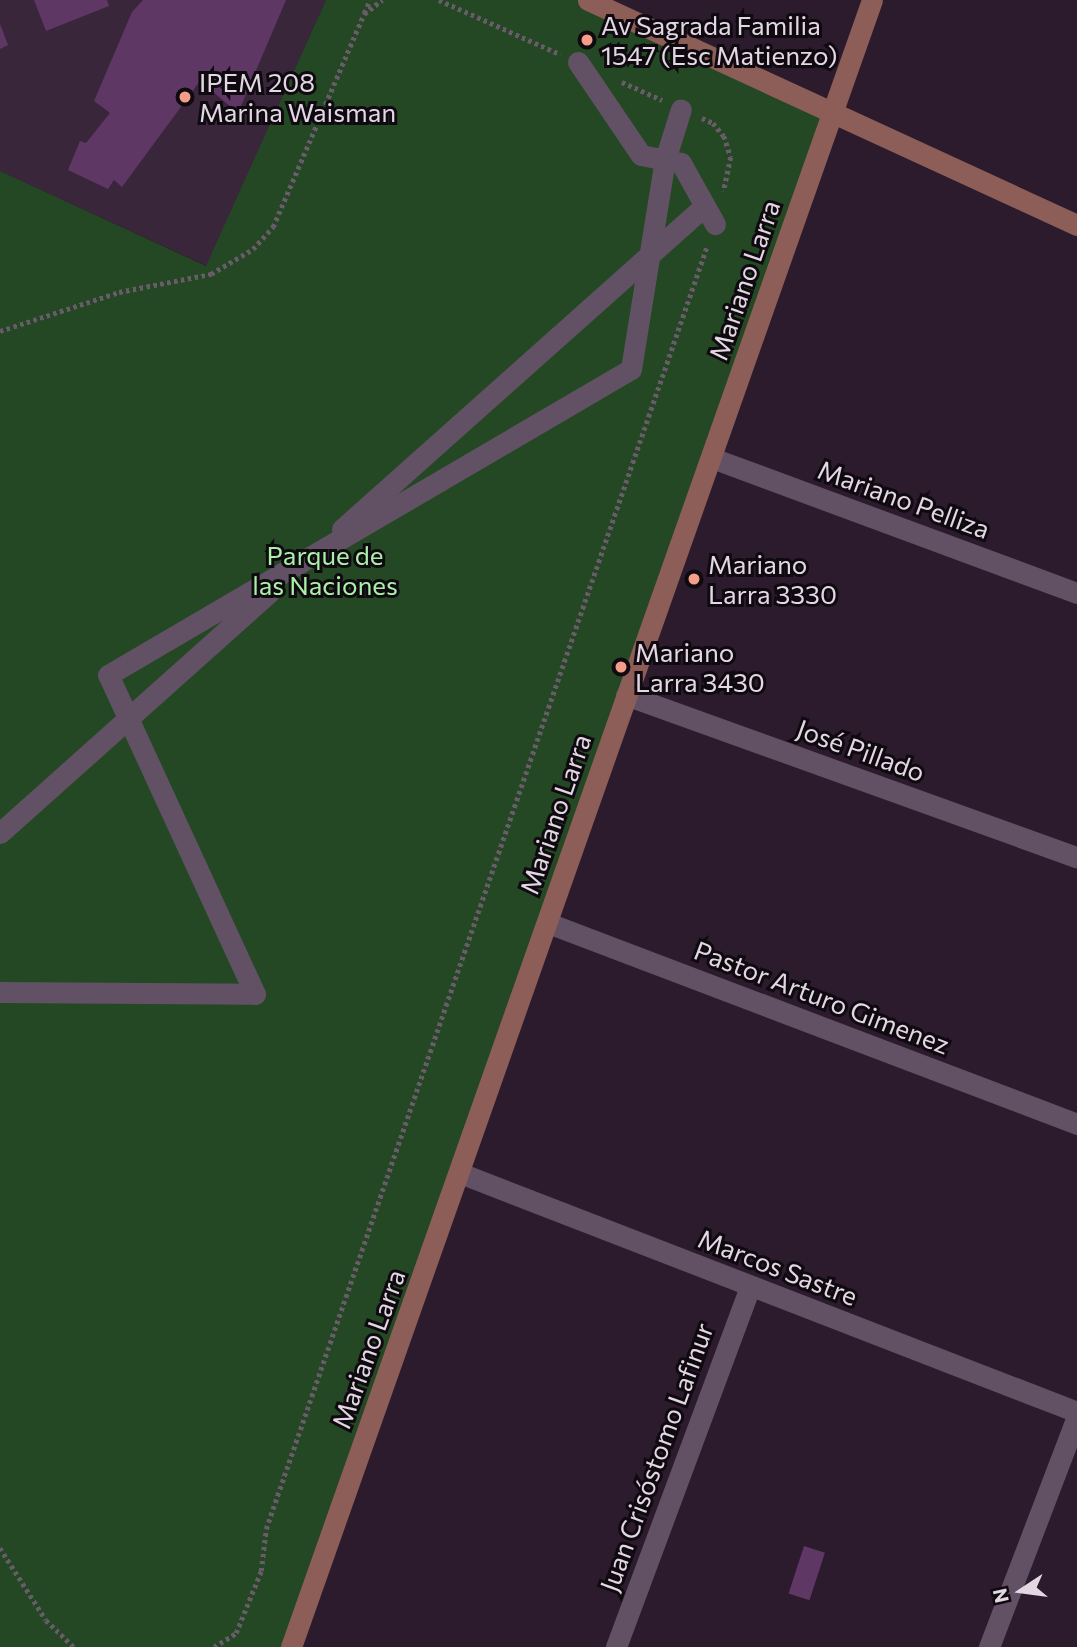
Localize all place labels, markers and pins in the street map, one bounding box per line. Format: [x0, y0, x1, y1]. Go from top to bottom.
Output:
place label: Av Sagrada Familia 1547 (Esc Matienzo) [601, 9, 838, 70]
marker: Av Sagrada Familia 1547 (Esc Matienzo) [579, 32, 595, 48]
place label: IPEM 208 Marina Waisman [199, 66, 396, 128]
marker: IPEM 208 Marina Waisman [177, 89, 193, 105]
place label: Mariano Larra 3330 [708, 548, 837, 610]
marker: Mariano Larra 3330 [686, 571, 702, 587]
place label: Mariano Larra 3430 [635, 636, 765, 698]
marker: Mariano Larra 3430 [613, 659, 629, 675]

